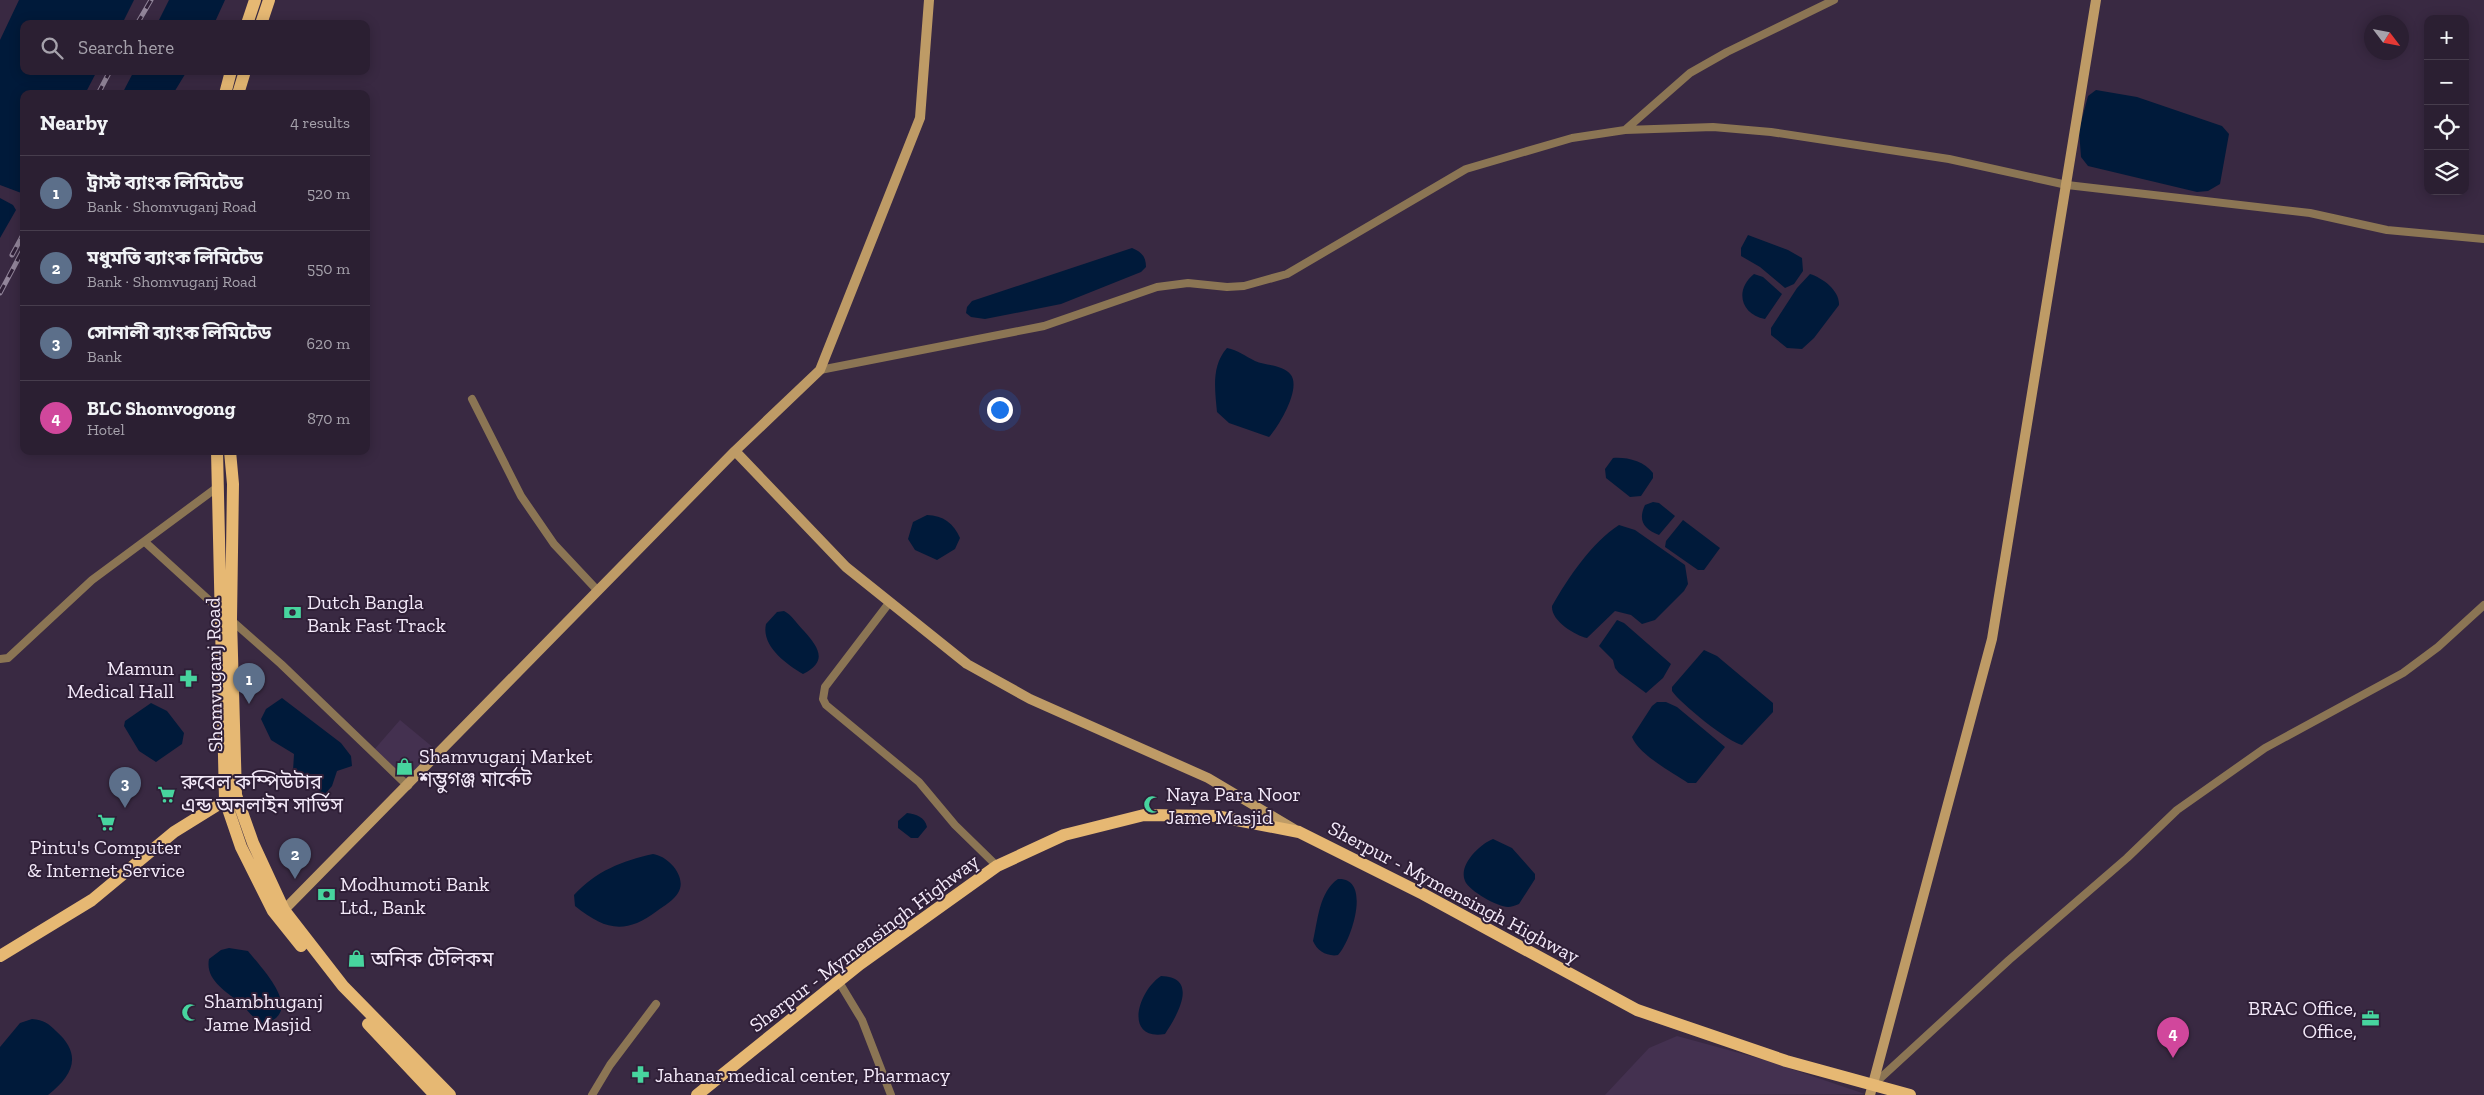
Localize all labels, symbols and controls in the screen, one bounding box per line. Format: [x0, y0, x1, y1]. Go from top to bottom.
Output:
north arrow [2364, 15, 2409, 60]
map controls [2424, 15, 2469, 195]
button: + [2424, 15, 2469, 60]
search box [20, 20, 370, 75]
icon: search [38, 34, 66, 62]
text: Search here [78, 36, 174, 59]
button: − [2424, 60, 2469, 105]
button: locate [2424, 105, 2469, 150]
text: Nearby [40, 110, 108, 135]
text: 4 results [290, 113, 350, 132]
button: layers [2424, 150, 2469, 195]
text: ট্রাস্ট ব্যাংক লিমিটেড [87, 171, 243, 194]
text: 1 [53, 184, 59, 203]
text: 520 m [307, 184, 350, 203]
text: Bank · Shomvuganj Road [87, 197, 257, 216]
text: মধুমতি ব্যাংক লিমিটেড [87, 246, 263, 269]
text: 2 [52, 259, 60, 278]
text: 550 m [307, 259, 350, 278]
text: Bank · Shomvuganj Road [87, 272, 257, 291]
text: সোনালী ব্যাংক লিমিটেড [87, 321, 271, 344]
text: 3 [52, 334, 60, 353]
text: 620 m [307, 334, 350, 353]
text: Bank [87, 347, 122, 366]
text: BLC Shomvogong [87, 397, 235, 420]
your location [987, 397, 1013, 423]
text: 4 [51, 409, 61, 428]
text: 870 m [307, 409, 350, 428]
text: Hotel [87, 420, 125, 439]
place label: Dutch Bangla Bank Fast Track [307, 590, 446, 637]
street label: Shomvuganj Road [201, 597, 227, 753]
bank icon: Dutch Bangla Bank Fast Track [283, 603, 303, 623]
place label: Mamun Medical Hall [67, 656, 175, 703]
pin: 1 [233, 663, 265, 704]
pharmacy icon: Mamun Medical Hall [178, 669, 198, 689]
place label: Shamvuganj Market শম্ভুগঞ্জ মার্কেট [418, 744, 593, 794]
shop icon: Shamvuganj Market শম্ভুগঞ্জ মার্কেট [395, 757, 415, 777]
pin: 3 [109, 767, 141, 808]
place label: রুবেল কম্পিউটার এন্ড অনলাইন সার্ভিস [180, 770, 343, 817]
place label: Naya Para Noor Jame Masjid [1166, 782, 1301, 829]
supermarket icon: রুবেল কম্পিউটার এন্ড অনলাইন সার্ভিস [157, 784, 177, 804]
mosque icon: Naya Para Noor Jame Masjid [1142, 795, 1162, 815]
supermarket icon: Pintu's Computer & Internet Service [96, 813, 116, 833]
street label: Sherpur - Mymensingh Highway [1324, 815, 1584, 969]
place label: Pintu's Computer & Internet Service [27, 835, 185, 882]
pin: 2 [279, 838, 311, 879]
street label: Sherpur - Mymensingh Highway [745, 848, 984, 1037]
place label: Modhumoti Bank Ltd., Bank [340, 872, 490, 919]
bank icon: Modhumoti Bank Ltd., Bank [316, 885, 336, 905]
place label: অনিক টেলিকম [370, 947, 494, 971]
shop icon: অনিক টেলিকম [347, 949, 367, 969]
place label: Shambhuganj Jame Masjid [204, 989, 323, 1036]
place label: BRAC Office, Office, [2248, 996, 2357, 1043]
mosque icon: Shambhuganj Jame Masjid [180, 1003, 200, 1023]
office icon: BRAC Office, Office, [2361, 1009, 2381, 1029]
pin: 4 [2157, 1017, 2189, 1058]
place label: Jahanar medical center, Pharmacy [655, 1063, 951, 1087]
pharmacy icon: Jahanar medical center, Pharmacy [631, 1065, 651, 1085]

